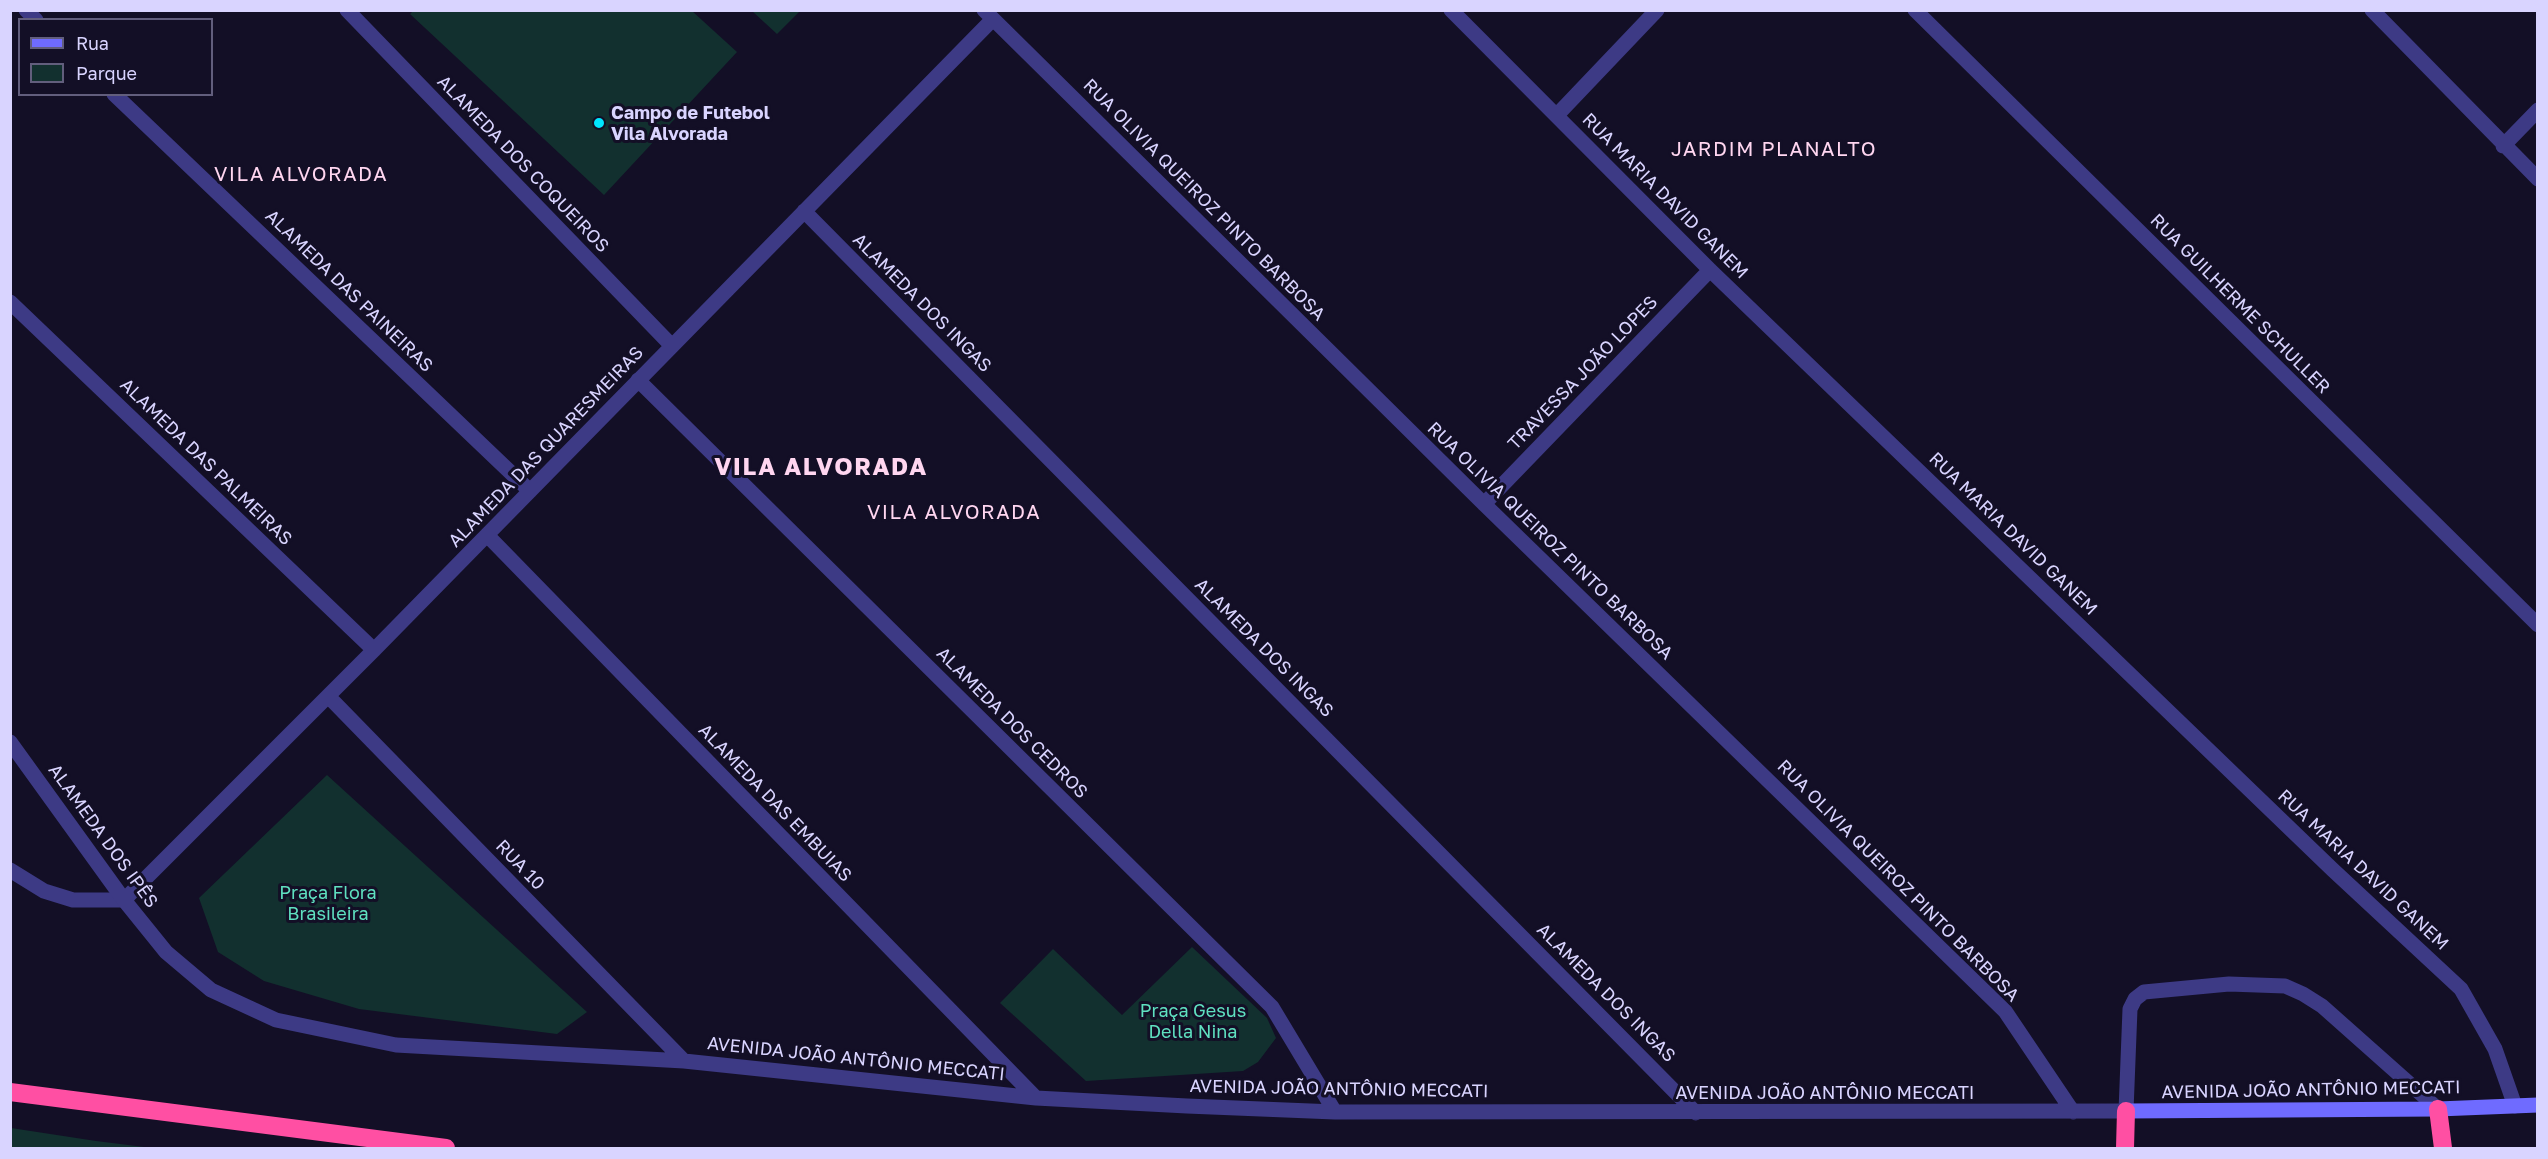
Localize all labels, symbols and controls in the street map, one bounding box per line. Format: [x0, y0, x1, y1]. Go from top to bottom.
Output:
legend [18, 18, 213, 96]
text: Rua [76, 32, 109, 54]
text: Parque [76, 62, 137, 84]
street label: ALAMEDA DOS COQUEIROS [433, 71, 613, 257]
street label: RUA OLIVIA QUEIROZ PINTO BARBOSA [1079, 75, 1329, 325]
place label: Campo de Futebol Vila Alvorada [611, 102, 770, 144]
street label: RUA MARIA DAVID GANEM [1578, 109, 1752, 283]
marker: Campo de Futebol Vila Alvorada [592, 116, 606, 130]
district label: JARDIM PLANALTO [1671, 138, 1877, 162]
district label: VILA ALVORADA [214, 163, 388, 187]
street label: ALAMEDA DAS PAINEIRAS [261, 205, 437, 377]
street label: RUA GUILHERME SCHULLER [2146, 210, 2334, 398]
street label: ALAMEDA DOS INGAS [848, 229, 996, 377]
street label: TRAVESSA JOÃO LOPES [1504, 291, 1662, 455]
street label: ALAMEDA DAS QUARESMEIRAS [444, 342, 648, 552]
street label: ALAMEDA DAS PALMEIRAS [116, 374, 296, 550]
street label: RUA OLIVIA QUEIROZ PINTO BARBOSA [1423, 418, 1677, 664]
street label: RUA MARIA DAVID GANEM [1924, 448, 2102, 620]
district label: VILA ALVORADA [714, 453, 928, 481]
district label: VILA ALVORADA [867, 501, 1041, 525]
street label: ALAMEDA DOS INGAS [1190, 574, 1338, 722]
street label: ALAMEDA DOS CEDROS [932, 643, 1092, 803]
street label: ALAMEDA DAS EMBUIAS [694, 720, 856, 886]
street label: RUA OLIVIA QUEIROZ PINTO BARBOSA [1773, 756, 2023, 1006]
street label: ALAMEDA DOS IPÊS [44, 760, 162, 912]
street label: RUA MARIA DAVID GANEM [2273, 785, 2453, 955]
street label: RUA 10 [491, 836, 549, 894]
park label: Praça Flora Brasileira [279, 882, 377, 924]
street label: ALAMEDA DOS INGAS [1532, 919, 1680, 1067]
park label: Praça Gesus Della Nina [1140, 1000, 1246, 1042]
street label: AVENIDA JOÃO ANTÔNIO MECCATI [706, 1033, 1006, 1085]
street label: AVENIDA JOÃO ANTÔNIO MECCATI [1189, 1076, 1489, 1102]
street label: AVENIDA JOÃO ANTÔNIO MECCATI [2161, 1077, 2461, 1103]
street label: AVENIDA JOÃO ANTÔNIO MECCATI [1675, 1082, 1975, 1104]

